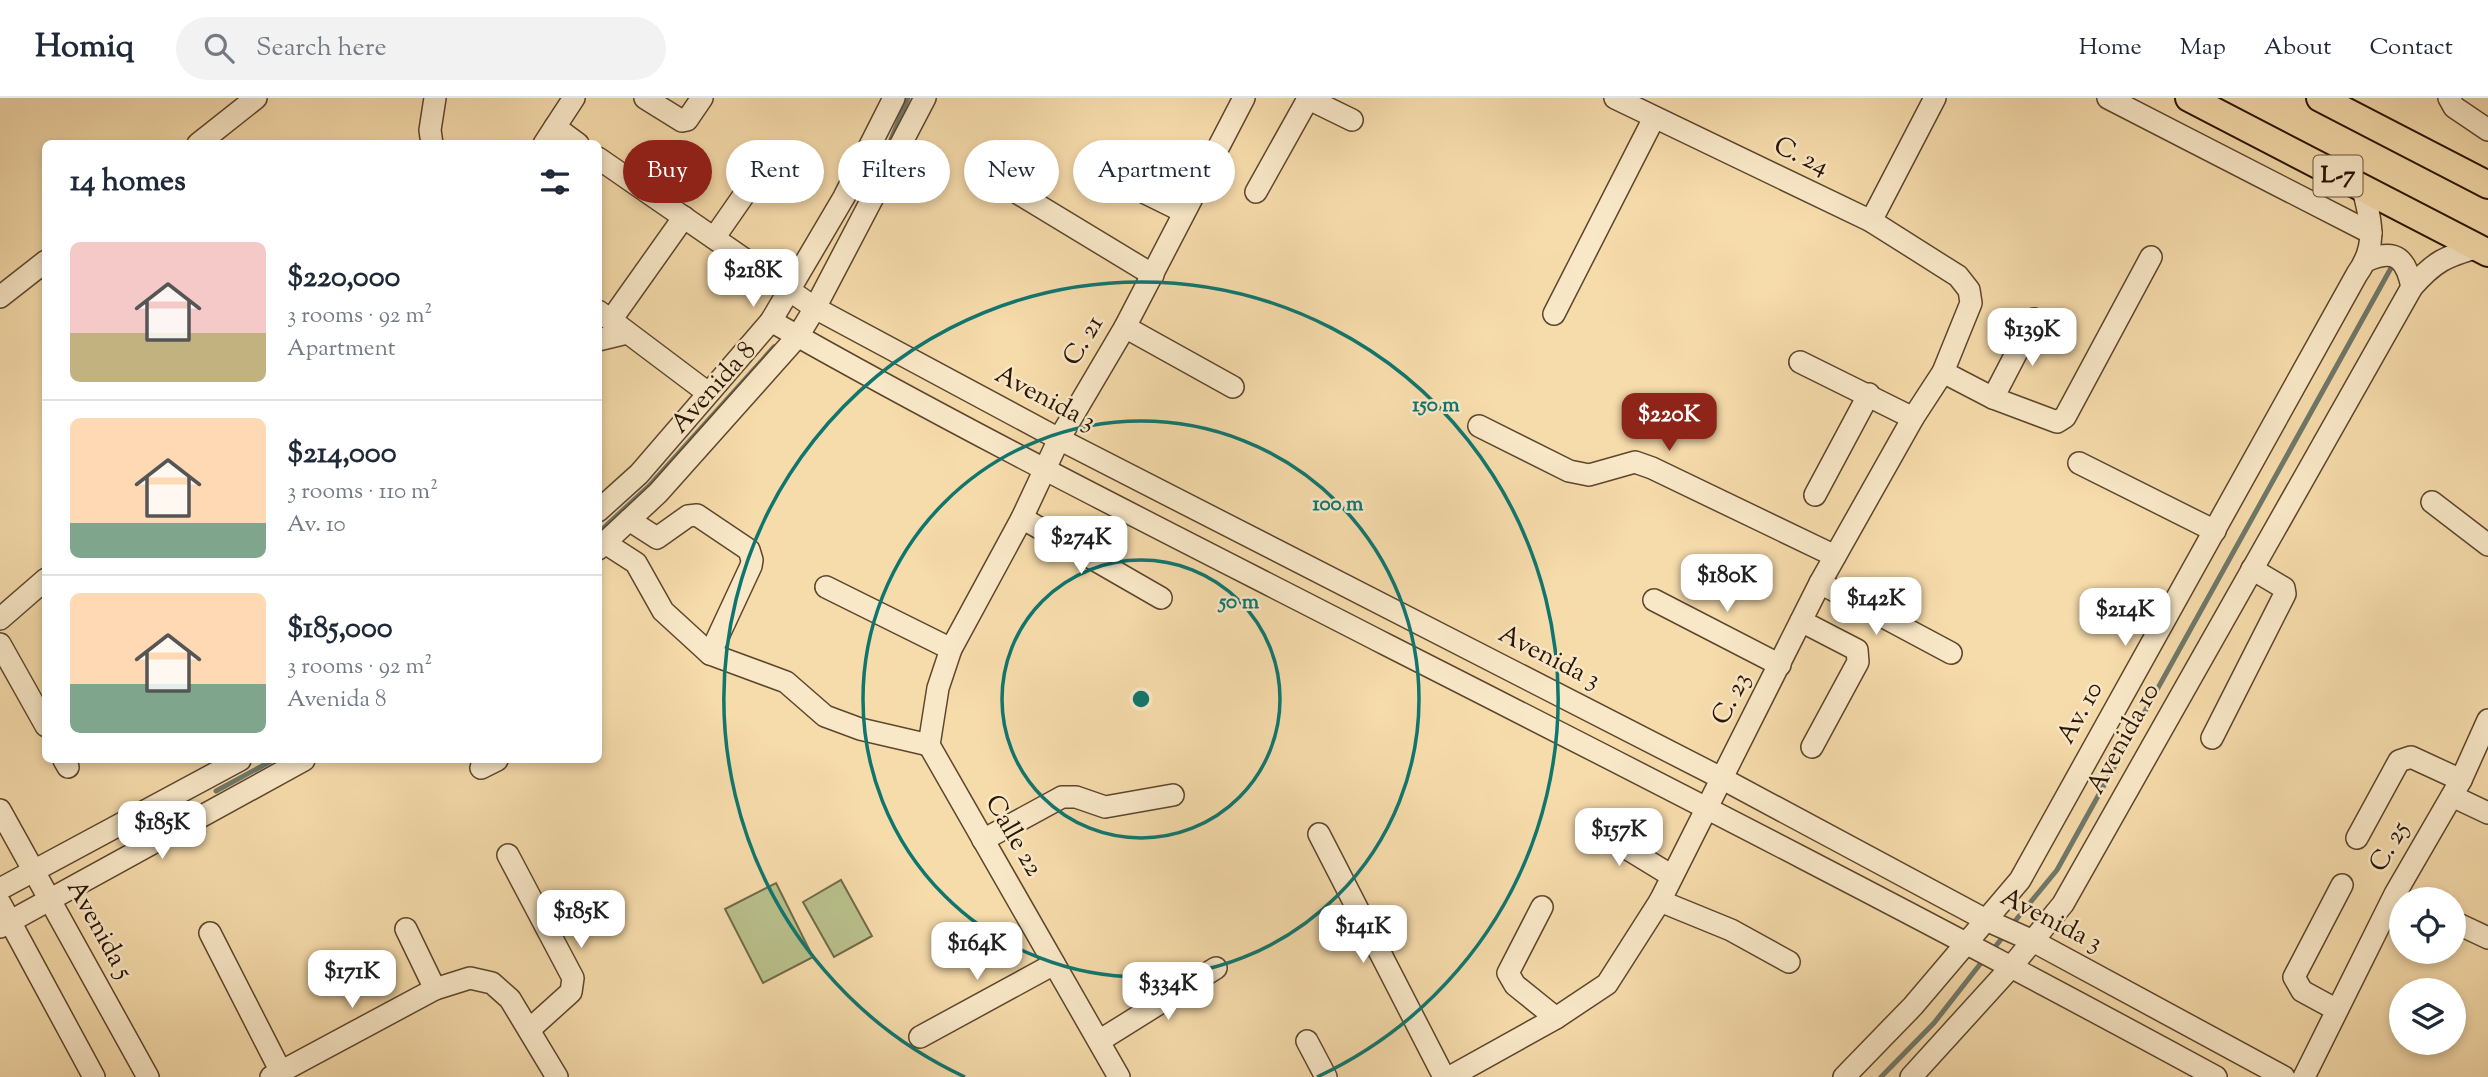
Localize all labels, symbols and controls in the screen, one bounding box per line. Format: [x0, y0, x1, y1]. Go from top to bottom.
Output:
search box [176, 17, 666, 80]
text: Homiq [35, 24, 134, 72]
icon: search [200, 29, 238, 67]
text: Search here [256, 30, 387, 67]
text: Home [2079, 31, 2142, 65]
text: Map [2180, 31, 2226, 65]
text: About [2264, 31, 2331, 65]
text: Contact [2369, 31, 2453, 65]
street label: C. 24 [1767, 128, 1835, 186]
chip: Buy [623, 140, 712, 203]
chip: Rent [726, 140, 824, 203]
chip: Filters [838, 140, 950, 203]
chip: New [964, 140, 1059, 203]
chip: Apartment [1073, 140, 1235, 203]
road number: L-7 [2314, 155, 2362, 196]
text: 14 homes [70, 161, 186, 204]
icon: filters [536, 163, 574, 201]
pin: $218K [704, 250, 802, 309]
text: $218K [724, 255, 783, 288]
text: $220,000 [287, 257, 400, 300]
icon: home [126, 270, 210, 354]
text: 3 rooms · 92 m² [287, 300, 432, 333]
pin: $139K [1983, 308, 2081, 368]
street label: C. 21 [1055, 309, 1114, 373]
text: $139K [2004, 314, 2061, 347]
text: Apartment [287, 333, 396, 366]
street label: Avenida 8 [663, 334, 765, 442]
street label: Avenida 3 [988, 357, 1102, 441]
text: 150 m [1412, 391, 1460, 421]
pin: $220K [1620, 394, 1718, 453]
text: $220K [1638, 399, 1700, 432]
text: $214,000 [287, 433, 397, 476]
icon: home [126, 446, 210, 530]
text: 3 rooms · 110 m² [287, 476, 438, 509]
text: 100 m [1313, 490, 1364, 520]
text: Av. 10 [287, 509, 346, 542]
pin: $274K [1032, 517, 1130, 576]
text: $274K [1050, 522, 1112, 555]
pin: $180K [1678, 554, 1776, 614]
text: $180K [1697, 560, 1757, 593]
pin: $142K [1827, 578, 1925, 637]
text: $142K [1846, 583, 1906, 616]
text: 50 m [1217, 588, 1260, 618]
pin: $214K [2076, 588, 2174, 648]
text: $214K [2095, 594, 2155, 627]
text: $185,000 [287, 608, 393, 651]
street label: Avenida 3 [1492, 617, 1606, 699]
icon: home [126, 621, 210, 705]
text: 3 rooms · 92 m² [287, 651, 432, 684]
street label: C. 23 [1703, 666, 1761, 732]
street label: Av. 10 [2049, 675, 2113, 751]
street label: Avenida 10 [2078, 677, 2170, 801]
text: Avenida 8 [287, 684, 387, 717]
centre of rings [1129, 687, 1153, 711]
street label: Calle 22 [975, 788, 1051, 884]
pin: $185K [113, 802, 211, 861]
text: $185K [134, 807, 190, 840]
pin: $157K [1570, 808, 1668, 868]
text: $157K [1591, 814, 1647, 847]
street label: C. 25 [2361, 815, 2419, 879]
street label: Avenida 5 [57, 874, 142, 986]
street label: Avenida 3 [1994, 880, 2108, 962]
map controls [2389, 887, 2466, 1055]
button: locate [2389, 887, 2466, 964]
pin: $185K [532, 890, 630, 950]
text: $185K [553, 896, 609, 929]
pin: $141K [1314, 906, 1412, 965]
text: $141K [1335, 911, 1391, 944]
pin: $164K [928, 922, 1026, 982]
text: $164K [947, 928, 1007, 961]
pin: $171K [303, 950, 401, 1010]
text: $171K [324, 956, 380, 989]
pin: $334K [1119, 962, 1217, 1022]
text: $334K [1138, 968, 1198, 1001]
button: layers [2389, 978, 2466, 1055]

